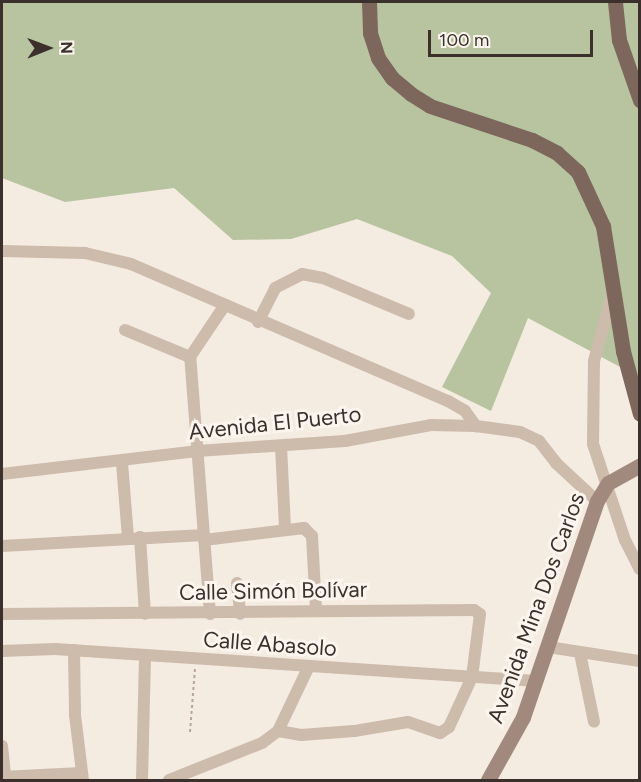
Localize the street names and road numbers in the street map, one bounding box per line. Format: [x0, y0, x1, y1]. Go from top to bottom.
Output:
street label: Avenida El Puerto [187, 401, 363, 445]
street label: Avenida Mina Dos Carlos [482, 489, 590, 727]
street label: Calle Simón Bolívar [179, 576, 367, 606]
street label: Calle Abasolo [202, 626, 338, 662]

